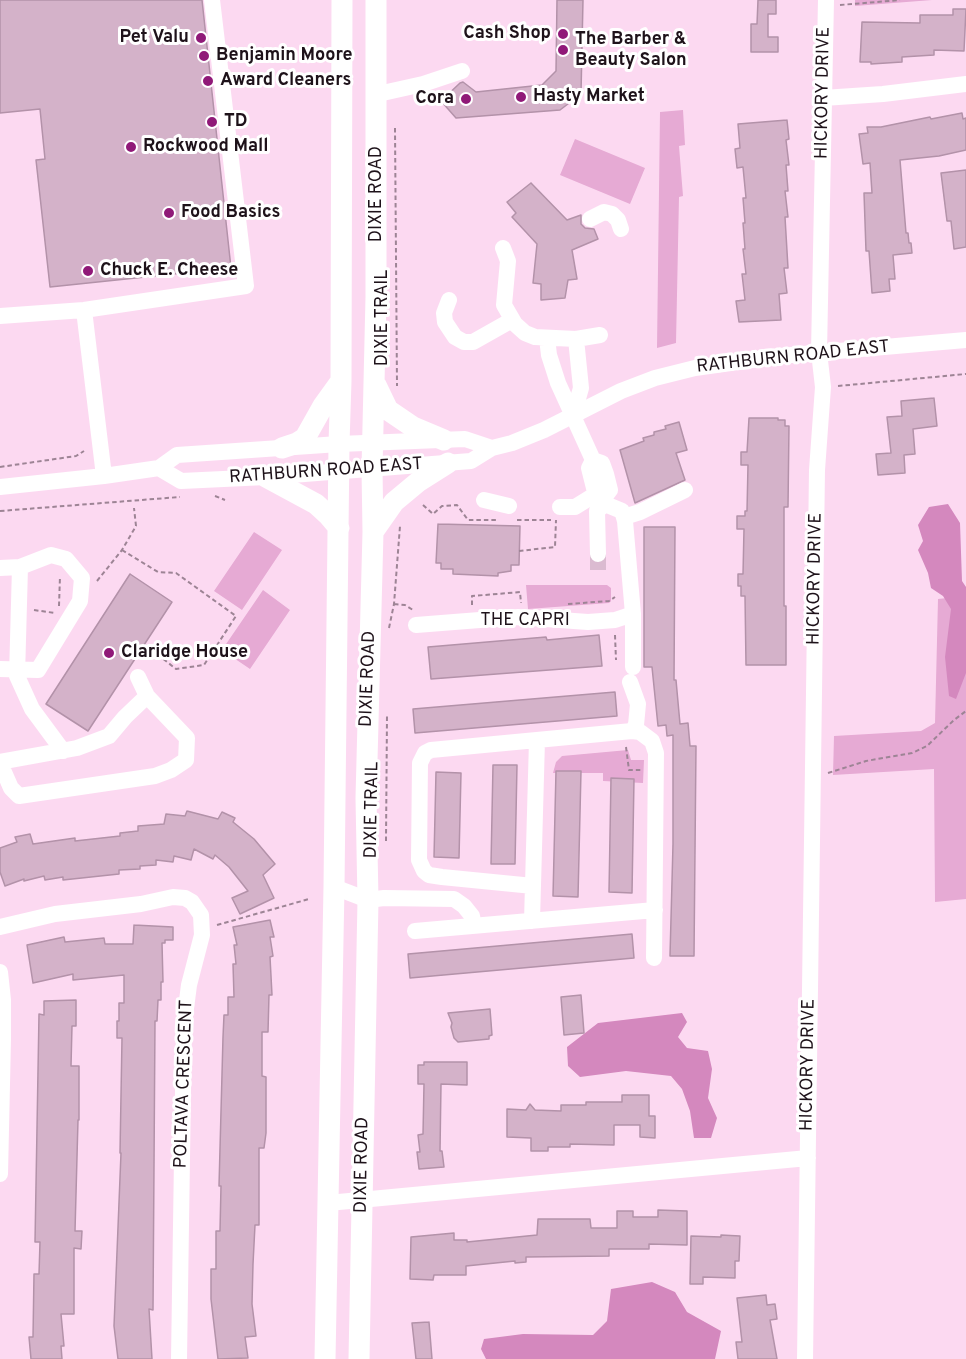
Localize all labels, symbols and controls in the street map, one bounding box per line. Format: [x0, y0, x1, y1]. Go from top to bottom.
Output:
place label: Cash Shop [463, 23, 551, 45]
place label: Pet Valu [119, 27, 189, 49]
marker: Cash Shop [556, 27, 570, 41]
street label: HICKORY DRIVE [812, 27, 836, 159]
place label: The Barber & Beauty Salon [575, 29, 687, 72]
marker: Pet Valu [194, 31, 208, 45]
marker: The Barber & Beauty Salon [556, 43, 570, 57]
place label: Benjamin Moore [216, 45, 352, 67]
marker: Benjamin Moore [197, 49, 211, 63]
place label: Award Cleaners [220, 70, 351, 92]
marker: Award Cleaners [201, 74, 215, 88]
place label: Hasty Market [533, 86, 645, 108]
place label: Cora [415, 88, 454, 110]
marker: Hasty Market [514, 90, 528, 104]
marker: Cora [459, 92, 473, 106]
place label: TD [224, 111, 248, 133]
marker: TD [205, 115, 219, 129]
place label: Rockwood Mall [143, 136, 269, 158]
marker: Rockwood Mall [124, 140, 138, 154]
street label: DIXIE ROAD [366, 146, 388, 242]
place label: Food Basics [181, 202, 280, 224]
marker: Food Basics [162, 206, 176, 220]
place label: Chuck E. Cheese [100, 260, 238, 282]
marker: Chuck E. Cheese [81, 264, 95, 278]
street label: DIXIE TRAIL [372, 270, 394, 366]
street label: RATHBURN ROAD EAST [695, 337, 891, 379]
street label: RATHBURN ROAD EAST [229, 454, 423, 490]
street label: HICKORY DRIVE [804, 513, 828, 645]
street label: THE CAPRI [480, 610, 570, 632]
street label: DIXIE ROAD [357, 631, 381, 727]
place label: Claridge House [121, 642, 248, 664]
marker: Claridge House [102, 646, 116, 660]
street label: DIXIE TRAIL [361, 761, 385, 859]
street label: POLTAVA CRESCENT [171, 999, 199, 1169]
street label: HICKORY DRIVE [797, 999, 821, 1131]
street label: DIXIE ROAD [351, 1117, 375, 1213]

